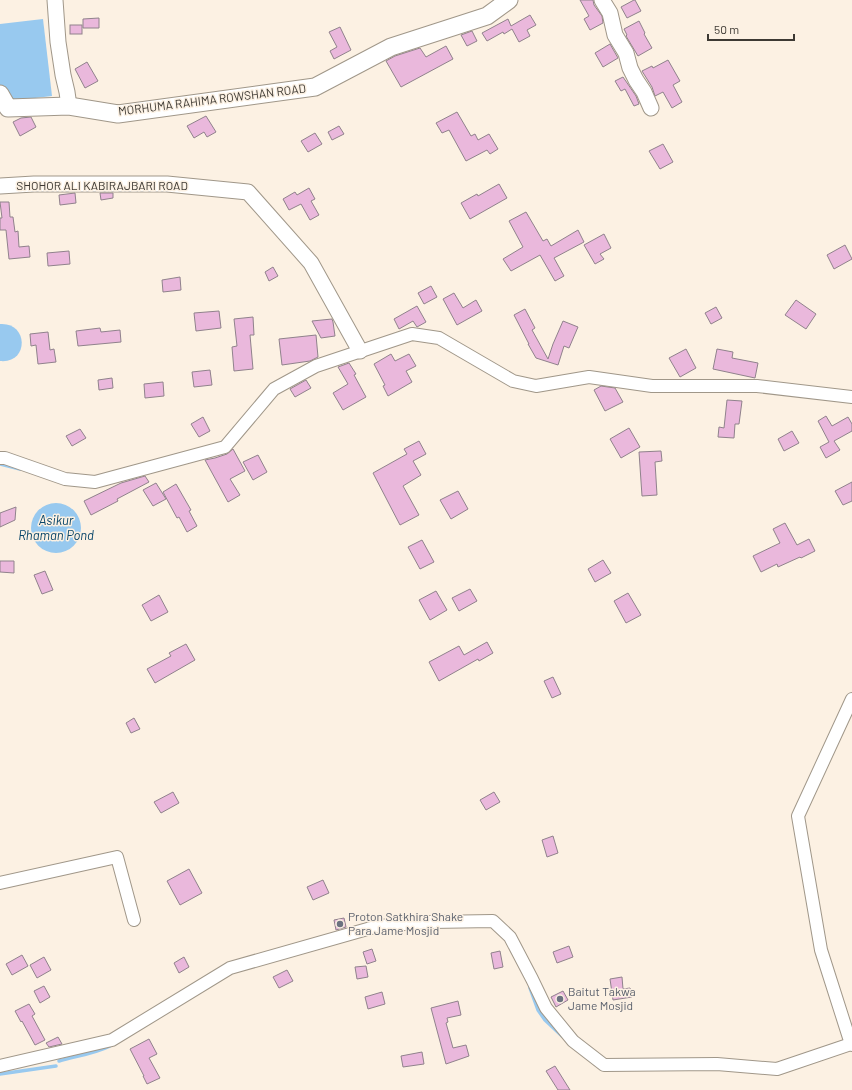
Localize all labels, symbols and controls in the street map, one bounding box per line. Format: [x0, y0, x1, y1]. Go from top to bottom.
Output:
scale bar [708, 16, 794, 42]
text: 50 m [714, 22, 739, 36]
street label: MORHUMA RAHIMA ROWSHAN ROAD [117, 81, 307, 117]
street label: SHOHOR ALI KABIRAJBARI ROAD [16, 178, 188, 192]
water label: Asikur Rhaman Pond [18, 512, 94, 543]
place label: Proton Satkhira Shake Para Jame Mosjid [348, 909, 463, 937]
marker: Proton Satkhira Shake Para Jame Mosjid [335, 919, 345, 929]
place label: Baitut Takwa Jame Mosjid [568, 984, 636, 1012]
marker: Baitut Takwa Jame Mosjid [555, 994, 565, 1004]

